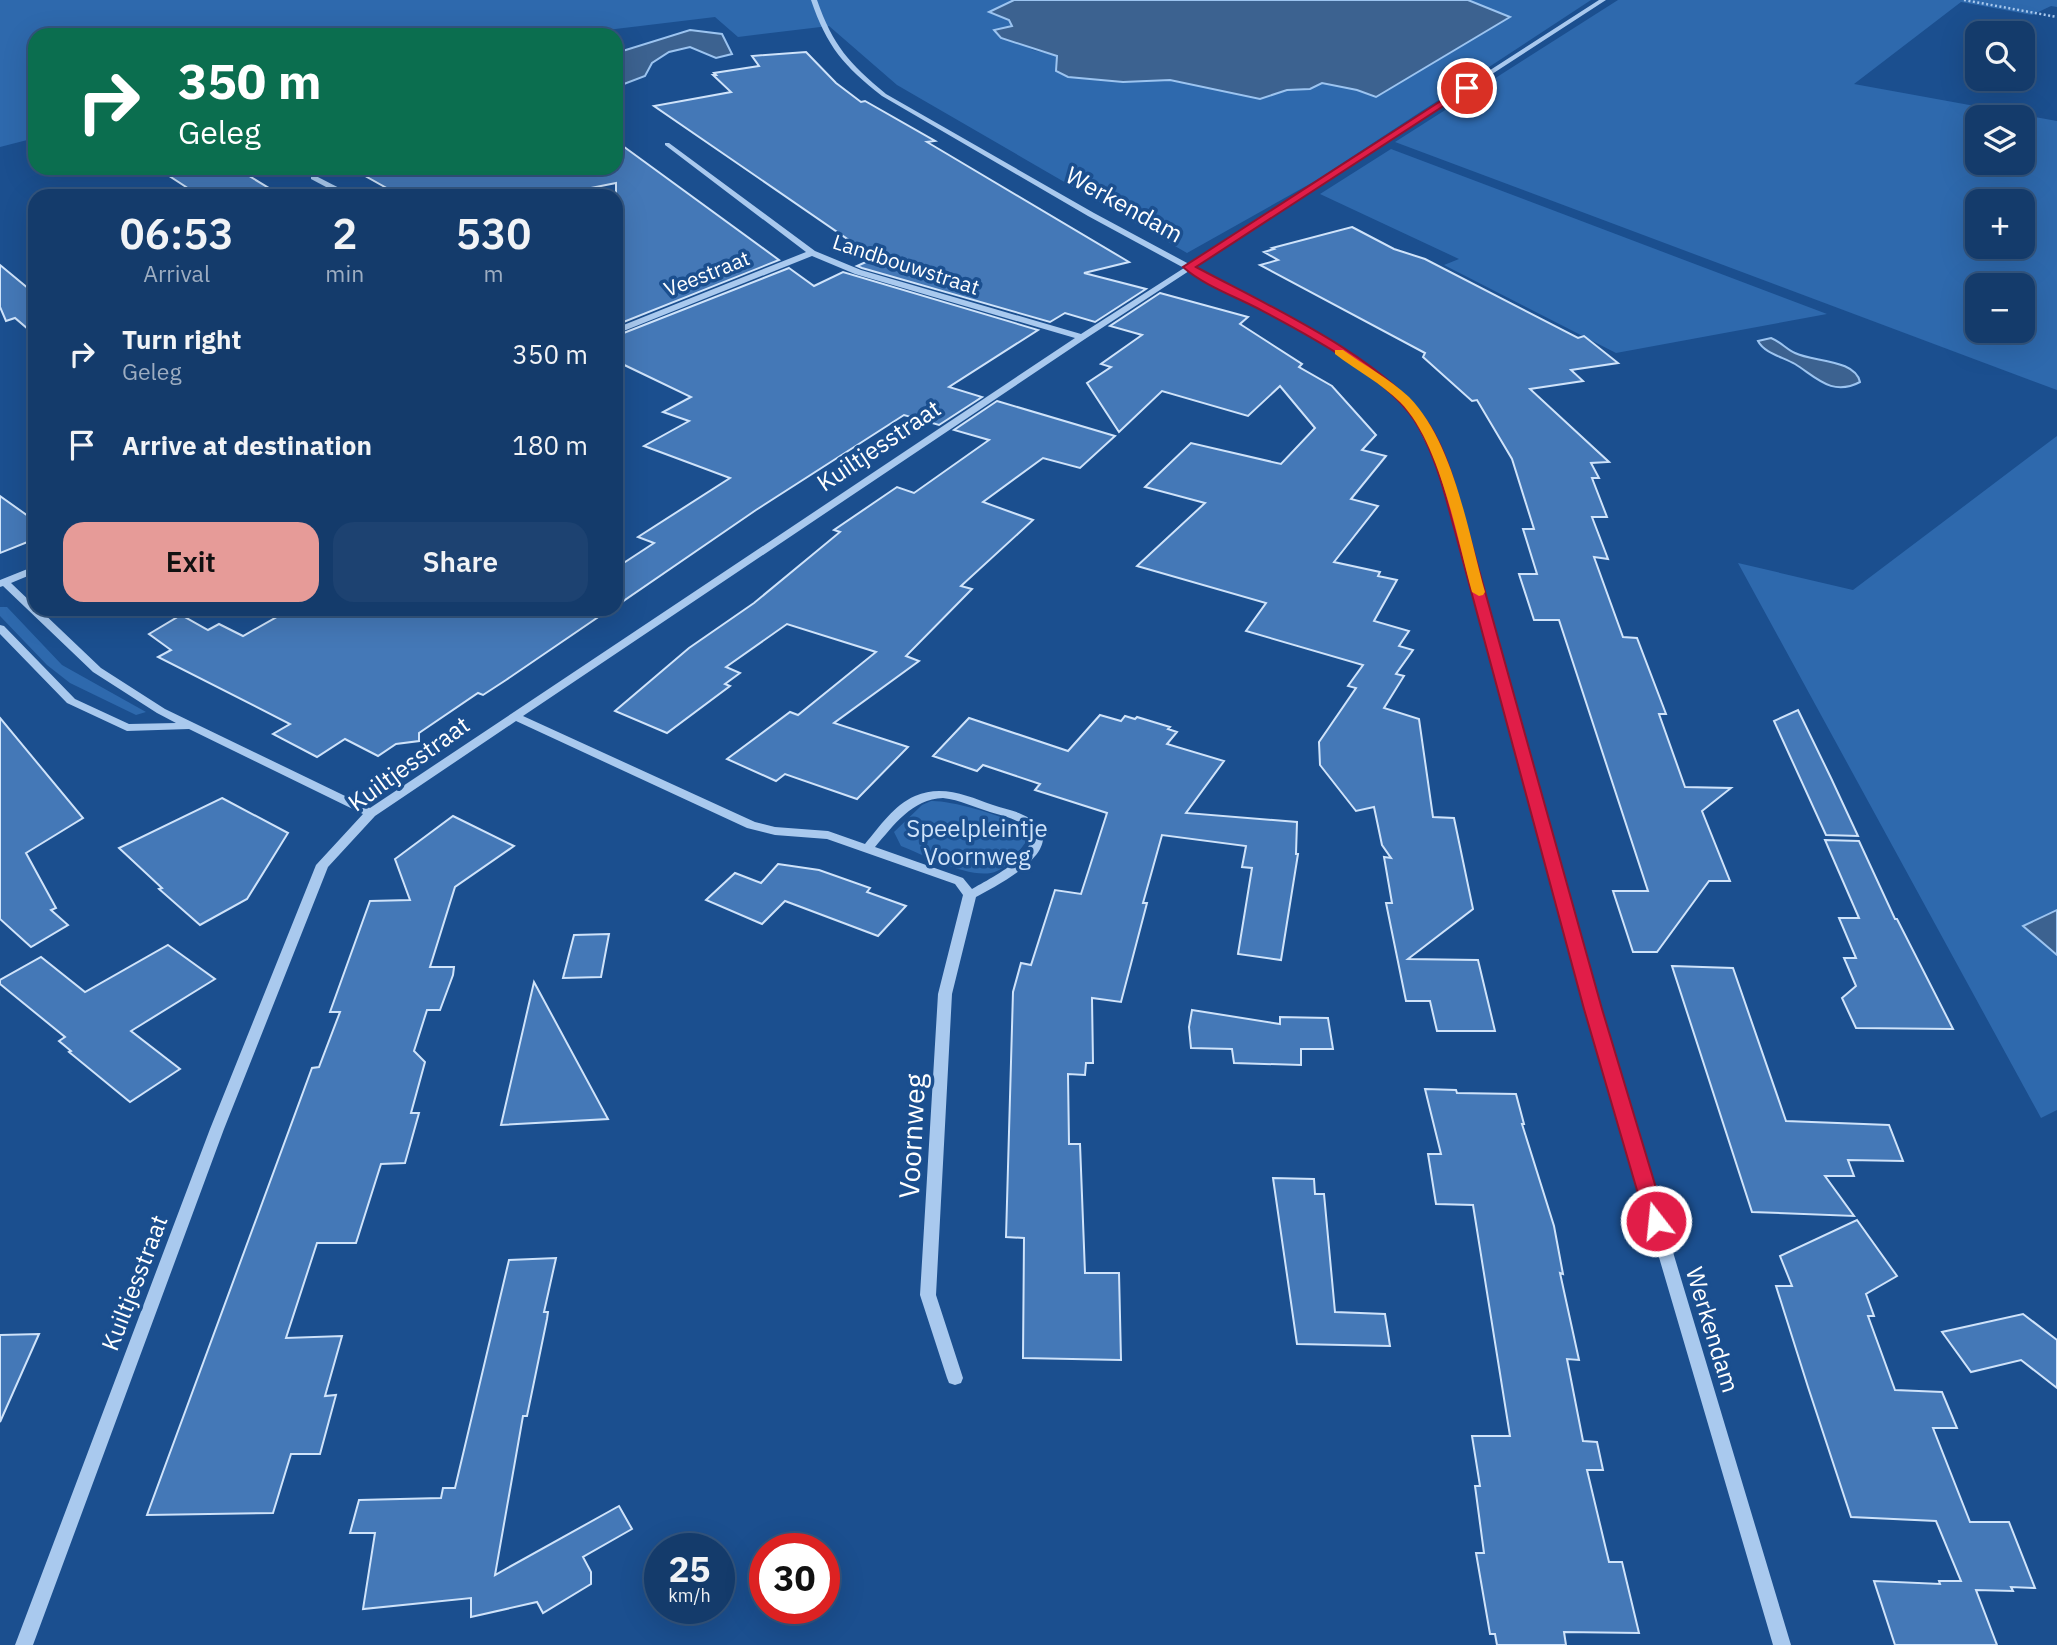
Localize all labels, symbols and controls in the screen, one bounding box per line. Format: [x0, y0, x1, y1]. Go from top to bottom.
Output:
map controls [1965, 21, 2035, 343]
button: search [1965, 21, 2035, 91]
text: 350 m [178, 49, 322, 112]
icon: right [63, 56, 154, 147]
pin [1437, 58, 1497, 118]
icon: arrive [1448, 69, 1486, 107]
button: layers [1965, 105, 2035, 175]
text: Geleg [178, 111, 261, 153]
street label: Werkendam [1060, 159, 1189, 250]
button: + [1965, 189, 2035, 259]
text: 06:53 [120, 206, 234, 261]
text: 2 [332, 206, 357, 261]
text: 530 [456, 206, 531, 261]
street label: Landbouwstraat [829, 227, 983, 301]
street label: Veestraat [660, 243, 754, 303]
text: Arrival [143, 258, 210, 288]
text: min [325, 258, 364, 288]
text: m [484, 258, 504, 288]
button: − [1965, 273, 2035, 343]
text: Turn right [122, 322, 241, 356]
icon: right [63, 335, 101, 373]
text: 350 m [512, 337, 588, 371]
text: Geleg [122, 356, 182, 386]
street label: Kuiltjesstraat [810, 392, 947, 498]
icon: arrive [63, 426, 101, 464]
text: Arrive at destination [122, 428, 372, 462]
text: 180 m [512, 428, 588, 462]
button: Exit [63, 522, 319, 602]
button: Share [333, 522, 588, 602]
street label: Kuiltjesstraat [341, 708, 476, 818]
park label: Speelpleintje Voornweg [906, 812, 1048, 872]
street label: Voornweg [890, 1072, 933, 1199]
position arrow [1619, 1184, 1693, 1258]
street label: Kuiltjesstraat [94, 1210, 175, 1355]
street label: Werkendam [1679, 1263, 1747, 1396]
speed limit sign: 30 [749, 1533, 840, 1624]
text: 25 [668, 1546, 711, 1592]
text: km/h [668, 1584, 711, 1607]

